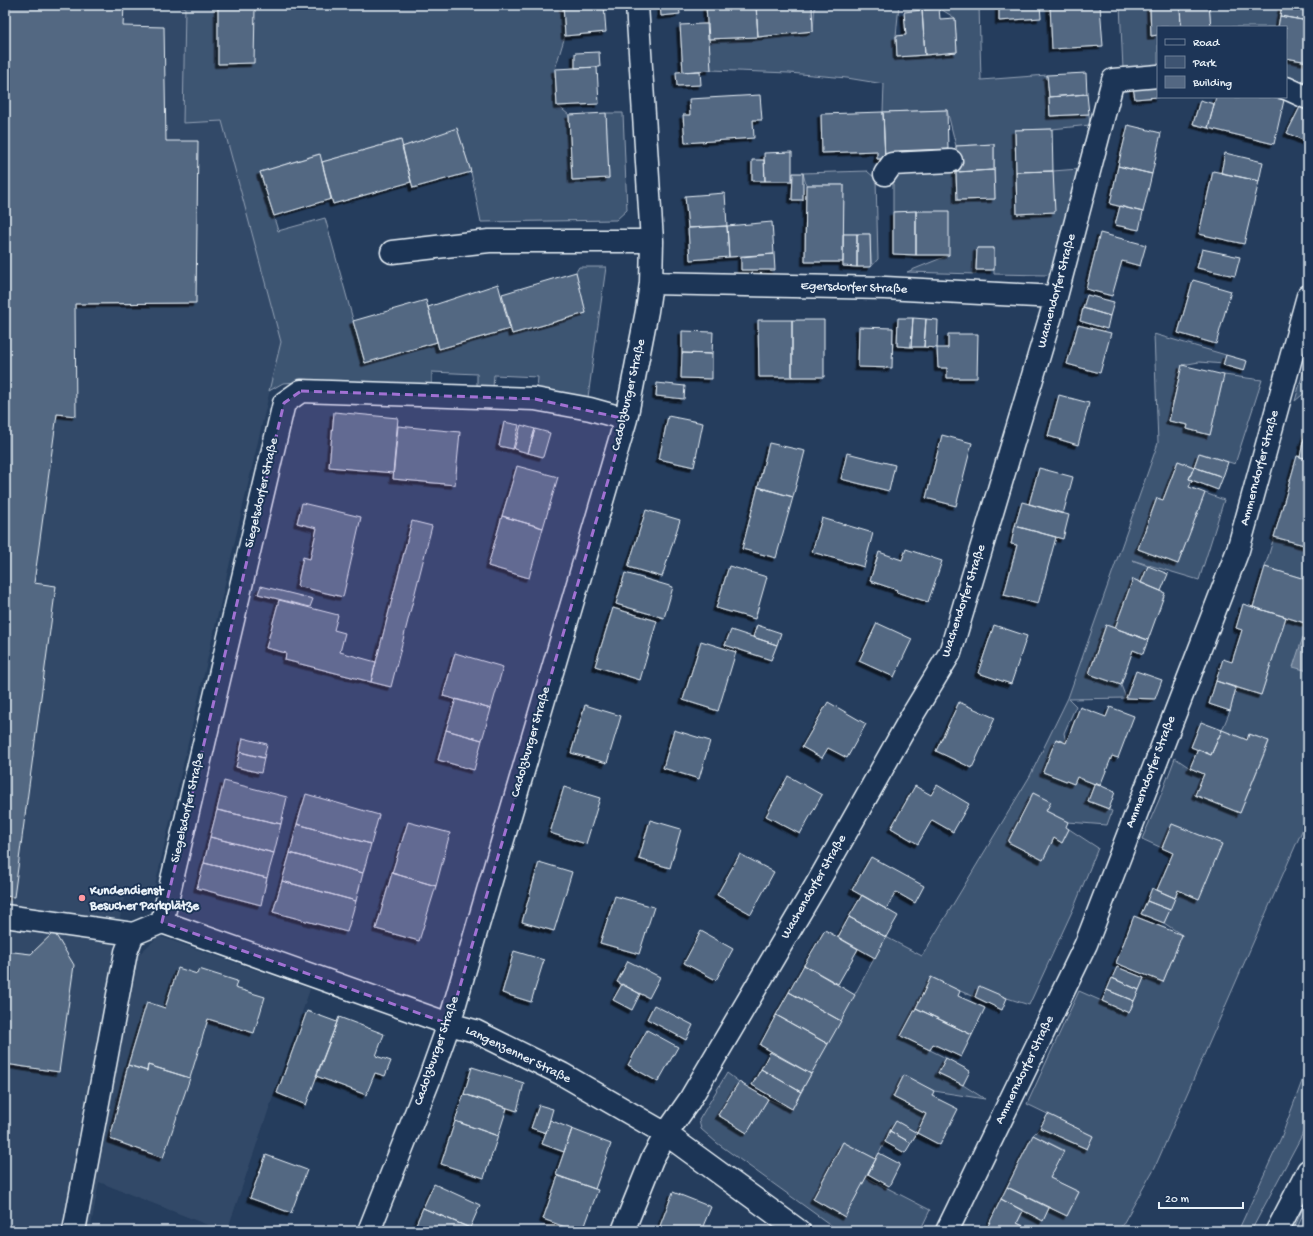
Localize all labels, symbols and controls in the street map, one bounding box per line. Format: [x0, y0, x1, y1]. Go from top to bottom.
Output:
legend [1157, 26, 1287, 98]
text: Road [1193, 37, 1220, 51]
text: Park [1192, 57, 1218, 71]
text: Building [1192, 77, 1232, 91]
street label: Wachendorfer Straße [1035, 232, 1080, 350]
street label: Egersdorfer Straße [800, 279, 908, 297]
street label: Cadolzburger Straße [609, 337, 649, 452]
street label: Ammerndorfer Straße [1237, 408, 1283, 527]
street label: Siegelsdorfer Straße [242, 436, 282, 549]
street label: Wachendorfer Straße [939, 542, 989, 659]
street label: Cadolzburger Straße [508, 685, 554, 799]
street label: Ammerndorfer Straße [1123, 714, 1179, 830]
street label: Siegelsdorfer Straße [168, 751, 208, 864]
street label: Wachendorfer Straße [778, 832, 850, 942]
place label: Kundendienst Besucher Parkplätze [89, 884, 200, 915]
marker: Kundendienst Besucher Parkplätze [77, 893, 87, 903]
street label: Cadolzburger Straße [411, 994, 463, 1107]
street label: Ammerndorfer Straße [992, 1013, 1058, 1127]
street label: Langenzenner Straße [463, 1023, 573, 1087]
scale bar [1159, 1184, 1243, 1210]
text: 20 m [1165, 1193, 1190, 1207]

